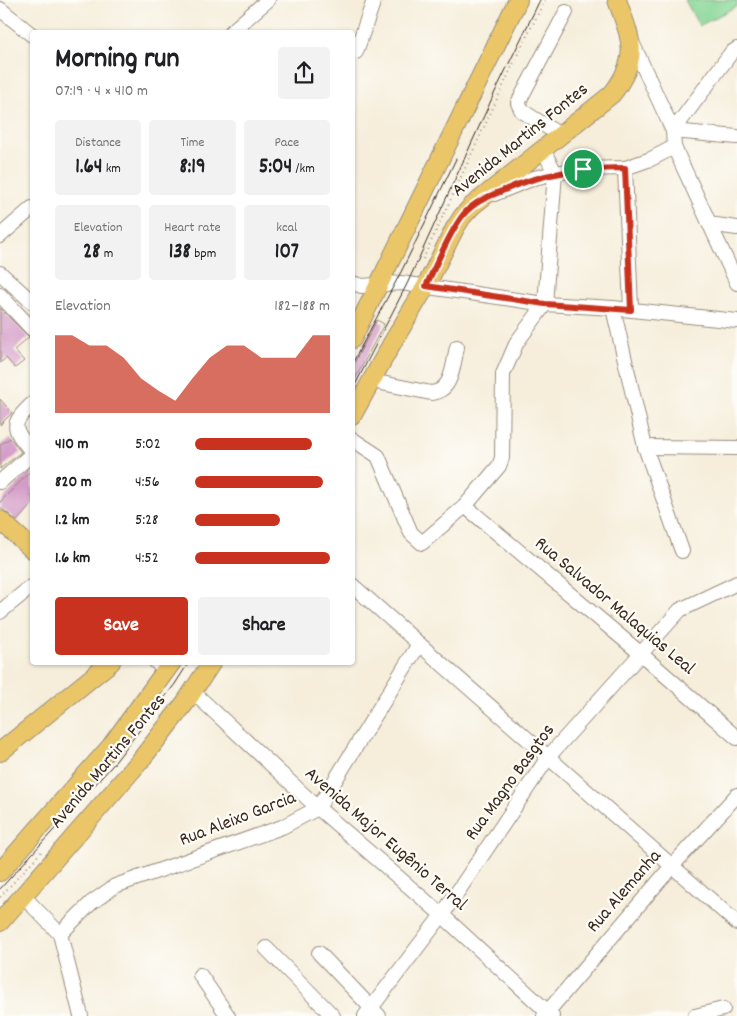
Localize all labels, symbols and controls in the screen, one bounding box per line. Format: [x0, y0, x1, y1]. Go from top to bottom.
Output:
text: Morning run [55, 41, 179, 81]
button: share [278, 47, 330, 99]
street label: Avenida Martins Fontes [447, 77, 595, 205]
text: 07:19 · 4 × 410 m [55, 80, 148, 103]
text: Distance [75, 133, 121, 153]
text: Time [181, 133, 204, 153]
text: Pace [274, 133, 299, 153]
pin [562, 148, 604, 190]
text: 1.64 [75, 153, 102, 183]
text: 8:19 [179, 153, 206, 183]
text: 5:04 [259, 153, 292, 183]
icon: arrive [569, 155, 597, 183]
text: km [102, 159, 121, 179]
text: /km [292, 159, 315, 179]
text: Elevation [74, 218, 123, 238]
text: Heart rate [164, 218, 221, 238]
text: kcal [276, 218, 297, 238]
text: 28 [83, 238, 101, 268]
text: 138 [169, 238, 191, 268]
text: 107 [275, 238, 299, 268]
text: m [101, 244, 113, 264]
text: bpm [191, 244, 216, 264]
text: Elevation [55, 295, 111, 318]
text: 182–188 m [274, 295, 330, 318]
text: 410 m [55, 433, 89, 456]
text: 5:02 [135, 433, 161, 456]
text: 820 m [55, 471, 92, 494]
text: 4:56 [135, 471, 160, 494]
text: 1.2 km [55, 509, 89, 532]
text: 5:28 [135, 509, 158, 532]
street label: Rua Salvador Malaquias Leal [528, 532, 701, 683]
text: 1.6 km [55, 547, 90, 570]
text: 4:52 [135, 547, 159, 570]
button: Save [55, 597, 188, 655]
button: Share [198, 597, 330, 655]
street label: Avenida Martins Fontes [44, 689, 174, 835]
street label: Rua Magno Basgtos [459, 719, 563, 847]
street label: Avenida Major Eugênio Terral [298, 762, 473, 919]
street label: Rua Aleixo Garcia [176, 785, 301, 855]
street label: Rua Alemanha [581, 844, 669, 939]

